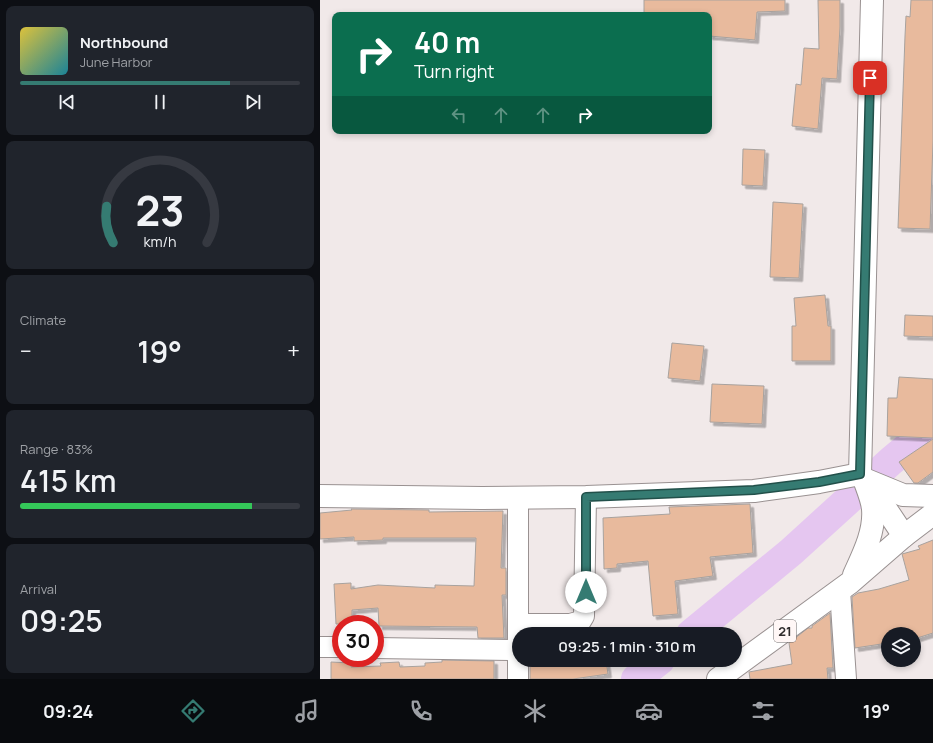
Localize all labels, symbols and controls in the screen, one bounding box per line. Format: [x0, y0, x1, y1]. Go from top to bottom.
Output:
text: 40 m [414, 23, 480, 61]
icon: right [348, 28, 400, 80]
text: Northbound [80, 32, 168, 53]
text: June Harbor [80, 53, 153, 71]
text: Turn right [414, 59, 495, 83]
pin [853, 61, 887, 95]
icon: arrive [859, 67, 881, 89]
icon: previous [56, 91, 78, 113]
icon: pause [149, 91, 171, 113]
icon: next [242, 91, 264, 113]
icon: left [448, 104, 470, 126]
icon: ahead [490, 104, 512, 126]
icon: ahead [532, 104, 554, 126]
icon: right [574, 104, 596, 126]
text: 23 [136, 182, 184, 238]
text: km/h [143, 231, 177, 250]
text: Climate [20, 311, 66, 329]
text: 19° [137, 331, 182, 372]
text: − [20, 336, 32, 366]
text: + [287, 336, 300, 366]
text: Range · 83% [20, 440, 93, 458]
text: 415 km [20, 460, 116, 501]
position arrow [565, 571, 607, 613]
text: Arrival [20, 580, 57, 598]
text: 09:25 [20, 600, 103, 641]
speed limit sign: 30 [332, 615, 384, 667]
road number: 21 [774, 620, 796, 642]
map controls [881, 627, 921, 667]
button: layers [881, 627, 921, 667]
text: 09:25 · 1 min · 310 m [558, 636, 696, 657]
icon: directions [179, 697, 207, 725]
icon: music [293, 697, 321, 725]
icon: phone [407, 697, 435, 725]
icon: climate [521, 697, 549, 725]
icon: car [635, 697, 663, 725]
icon: filters [749, 697, 777, 725]
text: 09:24 [43, 699, 93, 723]
text: 19° [863, 699, 890, 723]

